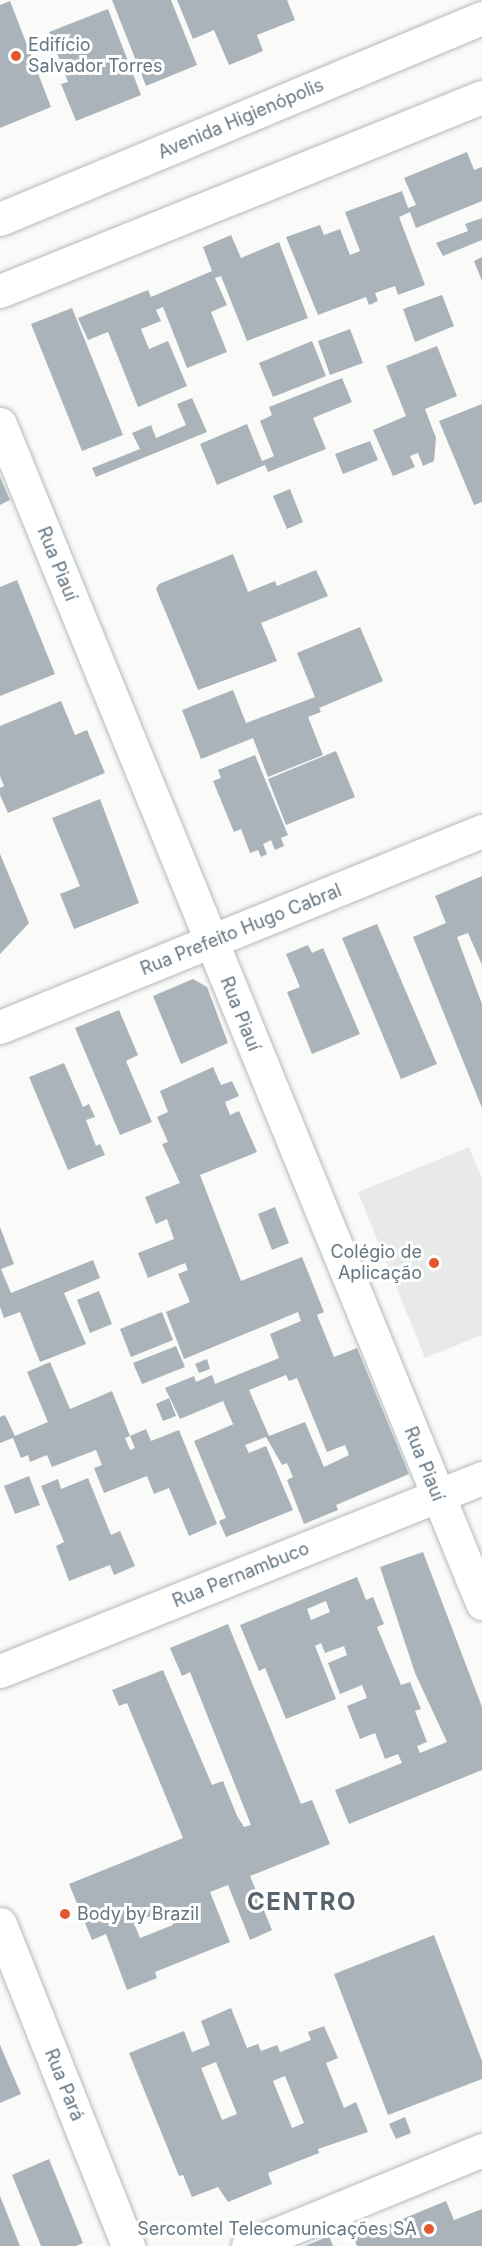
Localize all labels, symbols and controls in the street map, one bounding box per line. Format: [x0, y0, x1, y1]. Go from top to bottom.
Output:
place label: Edifício Salvador Torres [28, 35, 162, 78]
marker: Edifício Salvador Torres [9, 49, 23, 63]
street label: Avenida Higienópolis [155, 74, 327, 164]
street label: Rua Piauí [32, 524, 82, 604]
street label: Rua Prefeito Hugo Cabral [137, 880, 345, 980]
street label: Rua Piauí [215, 974, 265, 1054]
place label: Colégio de Aplicação [330, 1242, 422, 1284]
marker: Colégio de Aplicação [427, 1256, 441, 1270]
street label: Rua Piauí [399, 1424, 449, 1504]
street label: Rua Pernambuco [169, 1538, 313, 1612]
district label: CENTRO [247, 1888, 357, 1916]
place label: Body by Brazil [77, 1903, 199, 1925]
marker: Body by Brazil [58, 1907, 72, 1921]
street label: Rua Pará [40, 2046, 88, 2124]
place label: Sercomtel Telecomunicações SA [137, 2218, 417, 2240]
marker: Sercomtel Telecomunicações SA [422, 2222, 436, 2236]

